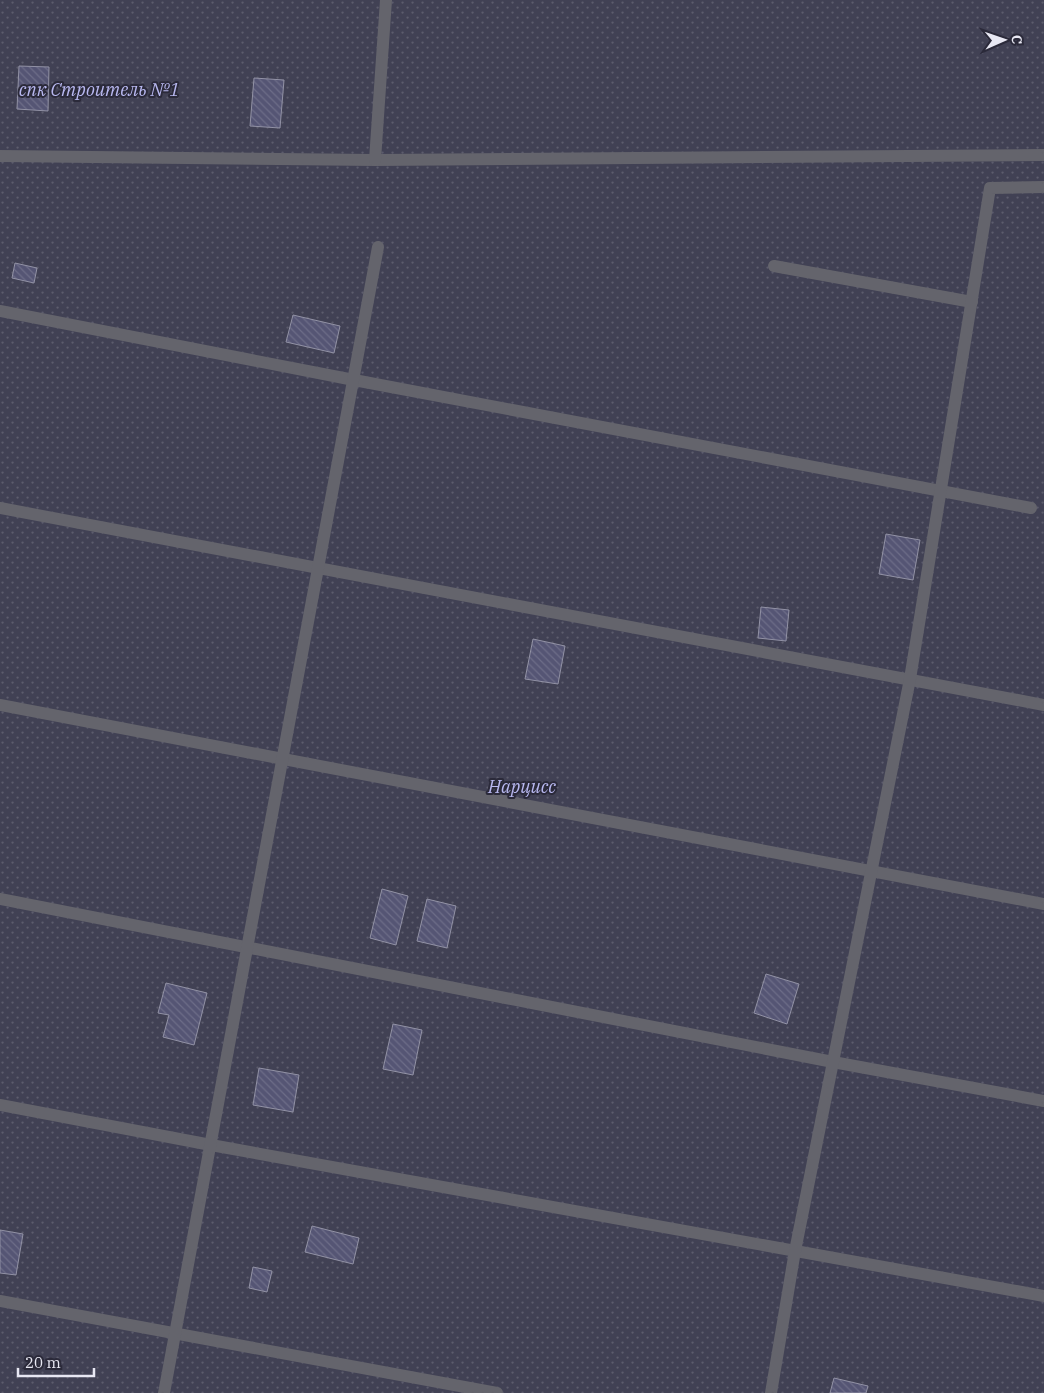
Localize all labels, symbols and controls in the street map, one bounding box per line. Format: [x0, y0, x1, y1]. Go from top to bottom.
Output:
north arrow [979, 15, 1029, 65]
text: С [1008, 35, 1026, 45]
park label: спк Строитель №1 [19, 78, 179, 101]
park label: Нарцисс [487, 775, 556, 798]
scale bar [18, 1346, 94, 1378]
text: 20 m [25, 1353, 61, 1372]

